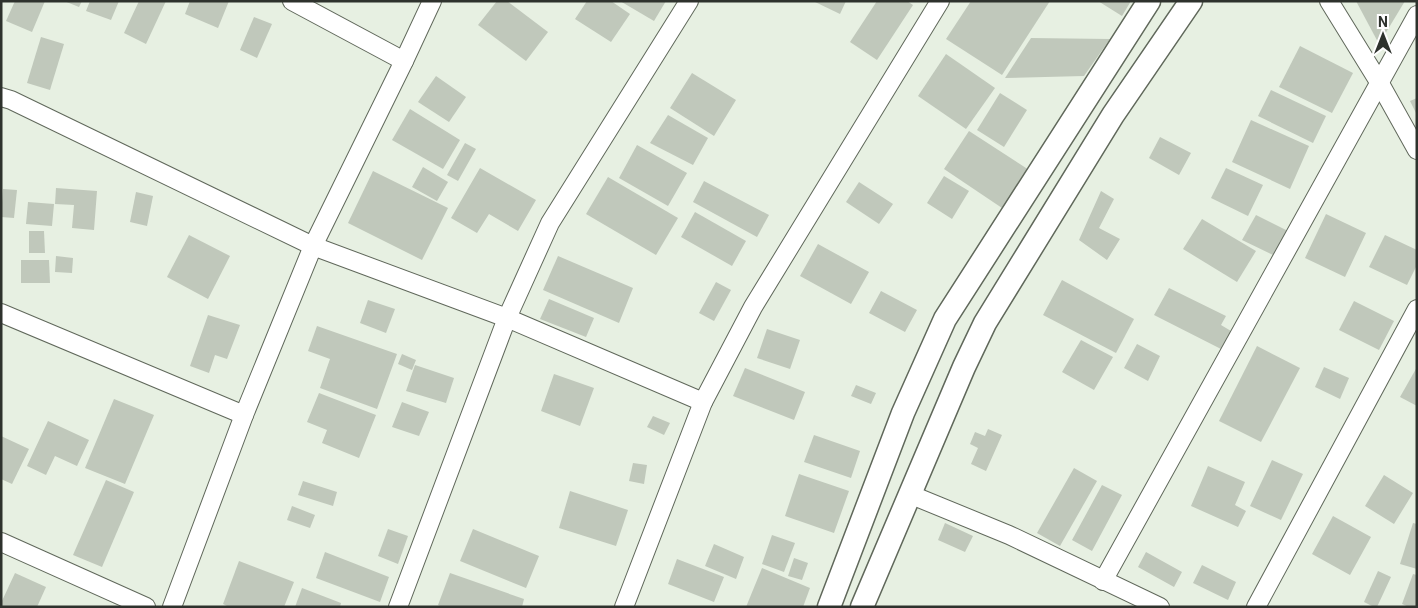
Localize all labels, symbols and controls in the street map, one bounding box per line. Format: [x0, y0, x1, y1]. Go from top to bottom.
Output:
north arrow [1358, 10, 1408, 60]
text: N [1378, 14, 1388, 30]

